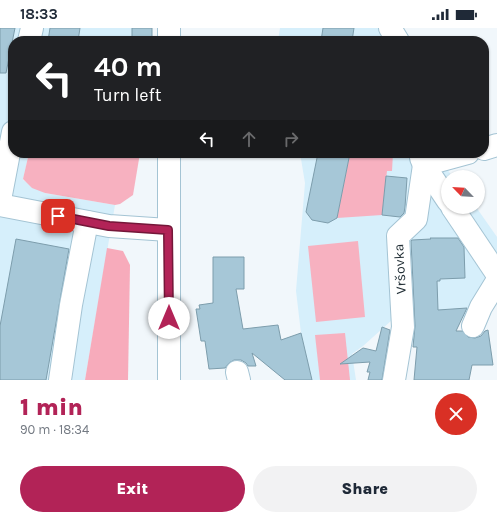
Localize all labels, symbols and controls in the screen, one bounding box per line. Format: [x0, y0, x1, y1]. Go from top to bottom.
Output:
text: 18:33 [20, 5, 58, 23]
text: 40 m [94, 50, 162, 83]
icon: left [28, 52, 80, 104]
text: Turn left [94, 84, 162, 106]
icon: left [196, 128, 218, 150]
icon: ahead [238, 128, 260, 150]
icon: right [280, 128, 302, 150]
north arrow [441, 170, 485, 214]
map controls [441, 170, 485, 214]
pin [41, 199, 75, 233]
icon: arrive [47, 205, 69, 227]
street label: Vršovka [390, 243, 410, 295]
position arrow [148, 297, 190, 339]
text: 1 min [20, 393, 83, 421]
button: close [435, 393, 477, 435]
text: 90 m · 18:34 [20, 422, 89, 437]
button: Exit [20, 466, 245, 512]
button: Share [253, 466, 477, 512]

